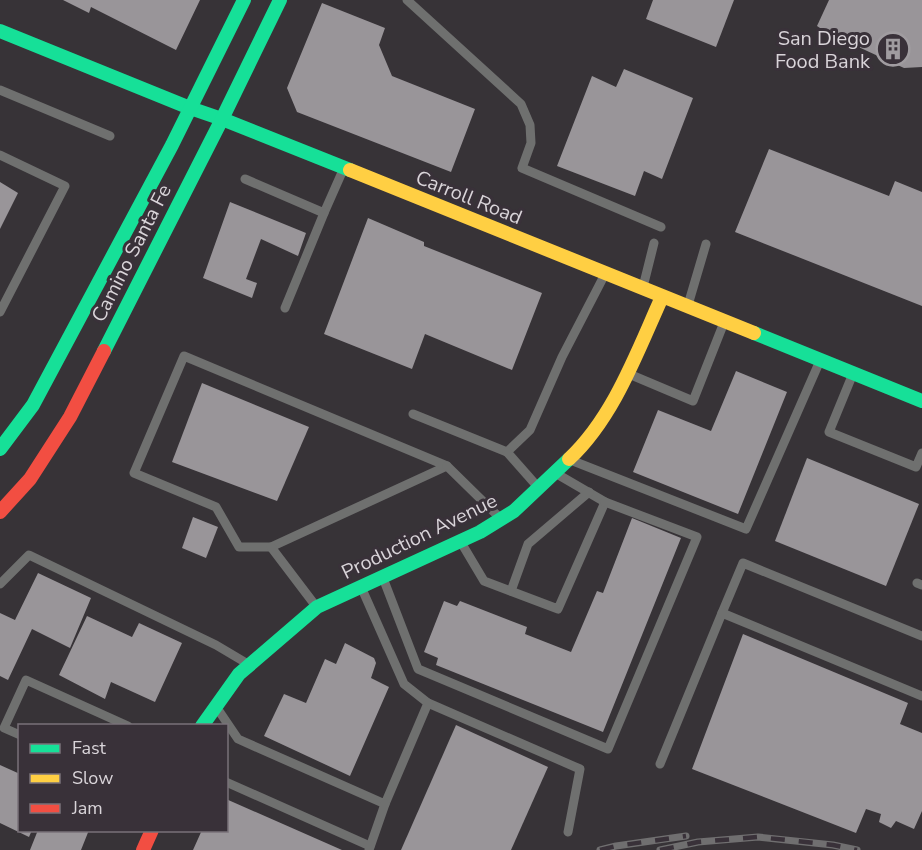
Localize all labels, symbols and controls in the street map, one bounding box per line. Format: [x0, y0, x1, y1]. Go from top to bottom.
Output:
place label: San Diego Food Bank [775, 25, 871, 75]
building icon: San Diego Food Bank [875, 31, 911, 67]
street label: Carroll Road [412, 164, 526, 231]
street label: Camino Santa Fe [85, 180, 178, 327]
street label: Production Avenue [337, 487, 502, 586]
legend [18, 724, 228, 832]
text: Fast [72, 736, 107, 760]
text: Slow [72, 766, 113, 790]
text: Jam [71, 796, 103, 820]

